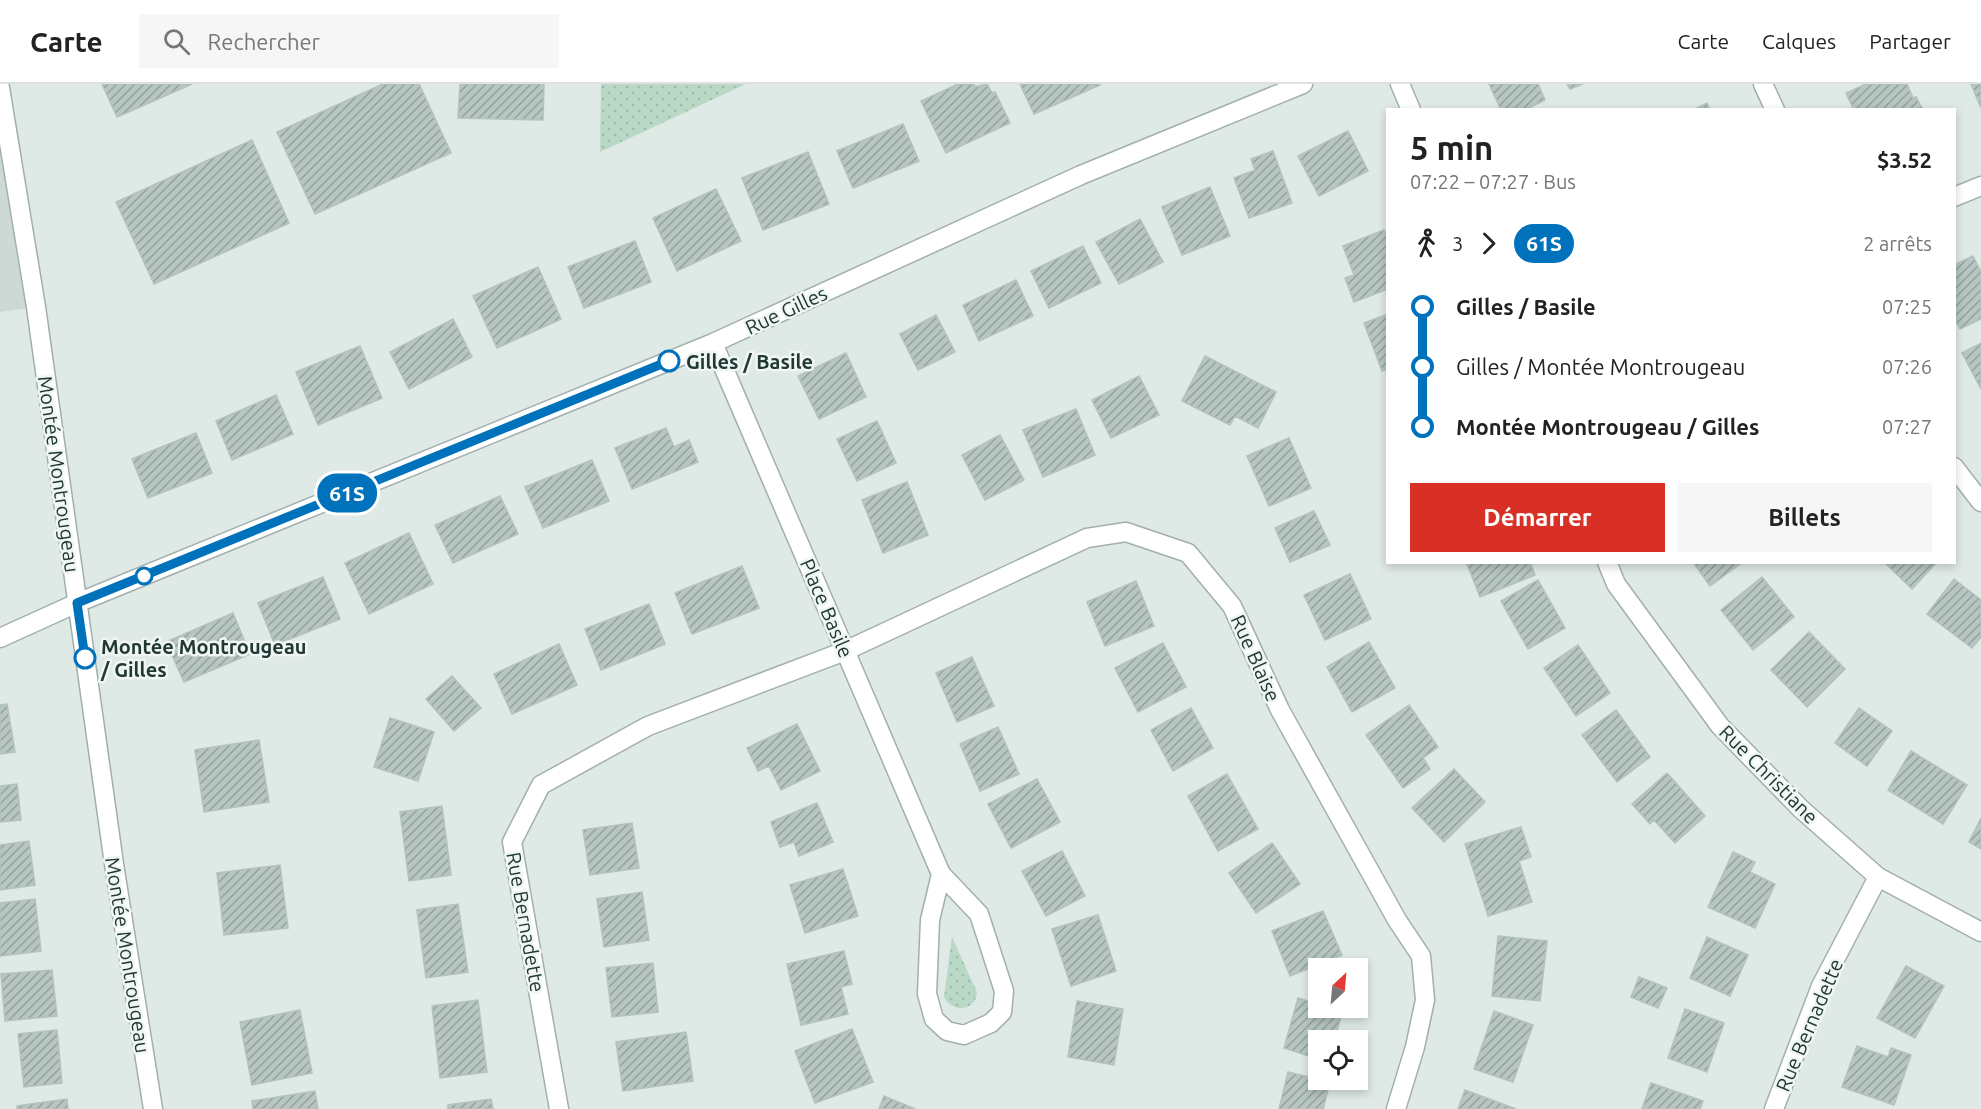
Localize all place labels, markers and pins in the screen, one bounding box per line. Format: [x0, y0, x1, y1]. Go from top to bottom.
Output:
marker: Gilles / Basile [658, 350, 680, 372]
place label: Gilles / Basile [686, 350, 813, 373]
unlabelled marker [135, 567, 153, 585]
place label: Montée Montrougeau / Gilles [100, 635, 306, 681]
marker: Montée Montrougeau / Gilles [74, 647, 96, 669]

